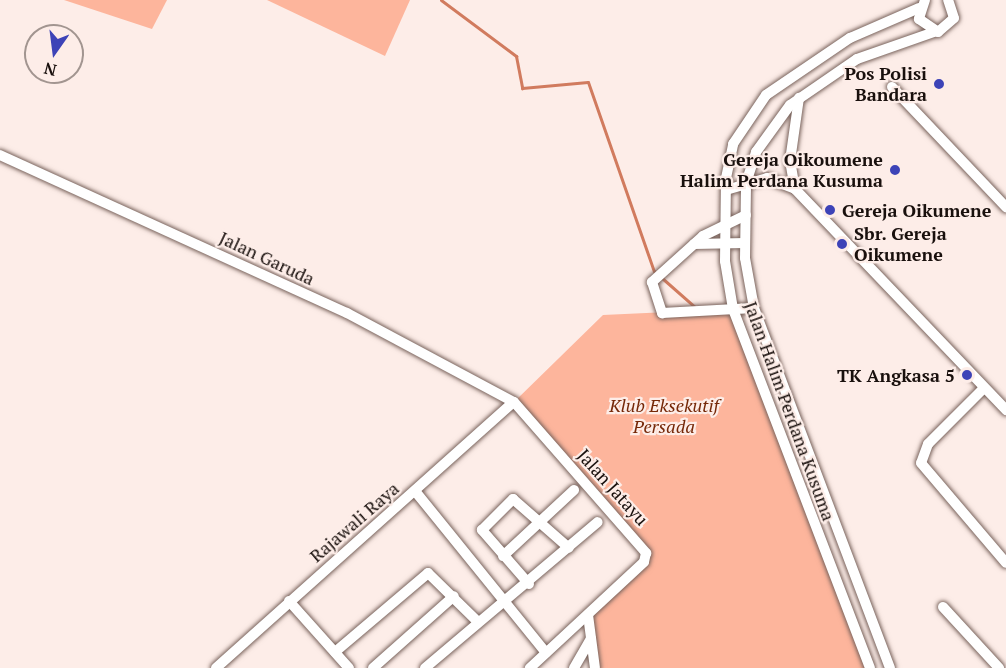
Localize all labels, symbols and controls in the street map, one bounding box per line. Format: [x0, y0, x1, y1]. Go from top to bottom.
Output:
north arrow [24, 24, 84, 84]
text: N [42, 57, 59, 82]
place label: Pos Polisi Bandara [845, 63, 927, 106]
marker: Pos Polisi Bandara [932, 77, 946, 91]
place label: Gereja Oikoumene Halim Perdana Kusuma [680, 149, 883, 192]
marker: Gereja Oikoumene Halim Perdana Kusuma [888, 163, 902, 177]
place label: Gereja Oikumene [842, 199, 991, 221]
marker: Gereja Oikumene [823, 203, 837, 217]
place label: Sbr. Gereja Oikumene [854, 223, 947, 266]
street label: Jalan Garuda [216, 227, 318, 289]
marker: Sbr. Gereja Oikumene [835, 237, 849, 251]
street label: Jalan Halim Perdana Kusuma [740, 298, 840, 524]
place label: TK Angkasa 5 [837, 364, 955, 386]
marker: TK Angkasa 5 [960, 368, 974, 382]
park label: Klub Eksekutif Persada [609, 395, 719, 438]
street label: Jalan Jatayu [573, 444, 653, 530]
street label: Rajawali Raya [305, 477, 403, 567]

